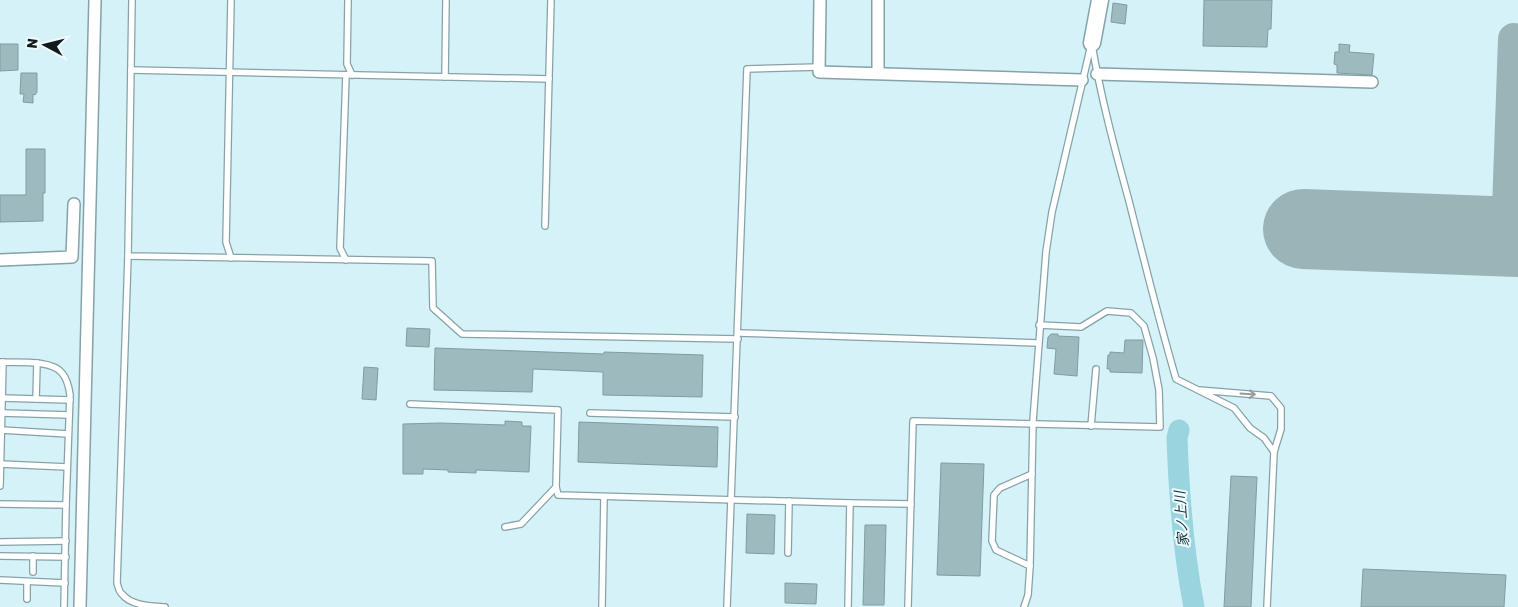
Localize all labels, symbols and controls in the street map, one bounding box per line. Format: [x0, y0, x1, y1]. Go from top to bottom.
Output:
north arrow [20, 20, 70, 70]
text: N [24, 37, 42, 50]
one-way arrow [1240, 389, 1256, 398]
water label: 家ノ上川 [1171, 488, 1192, 548]

